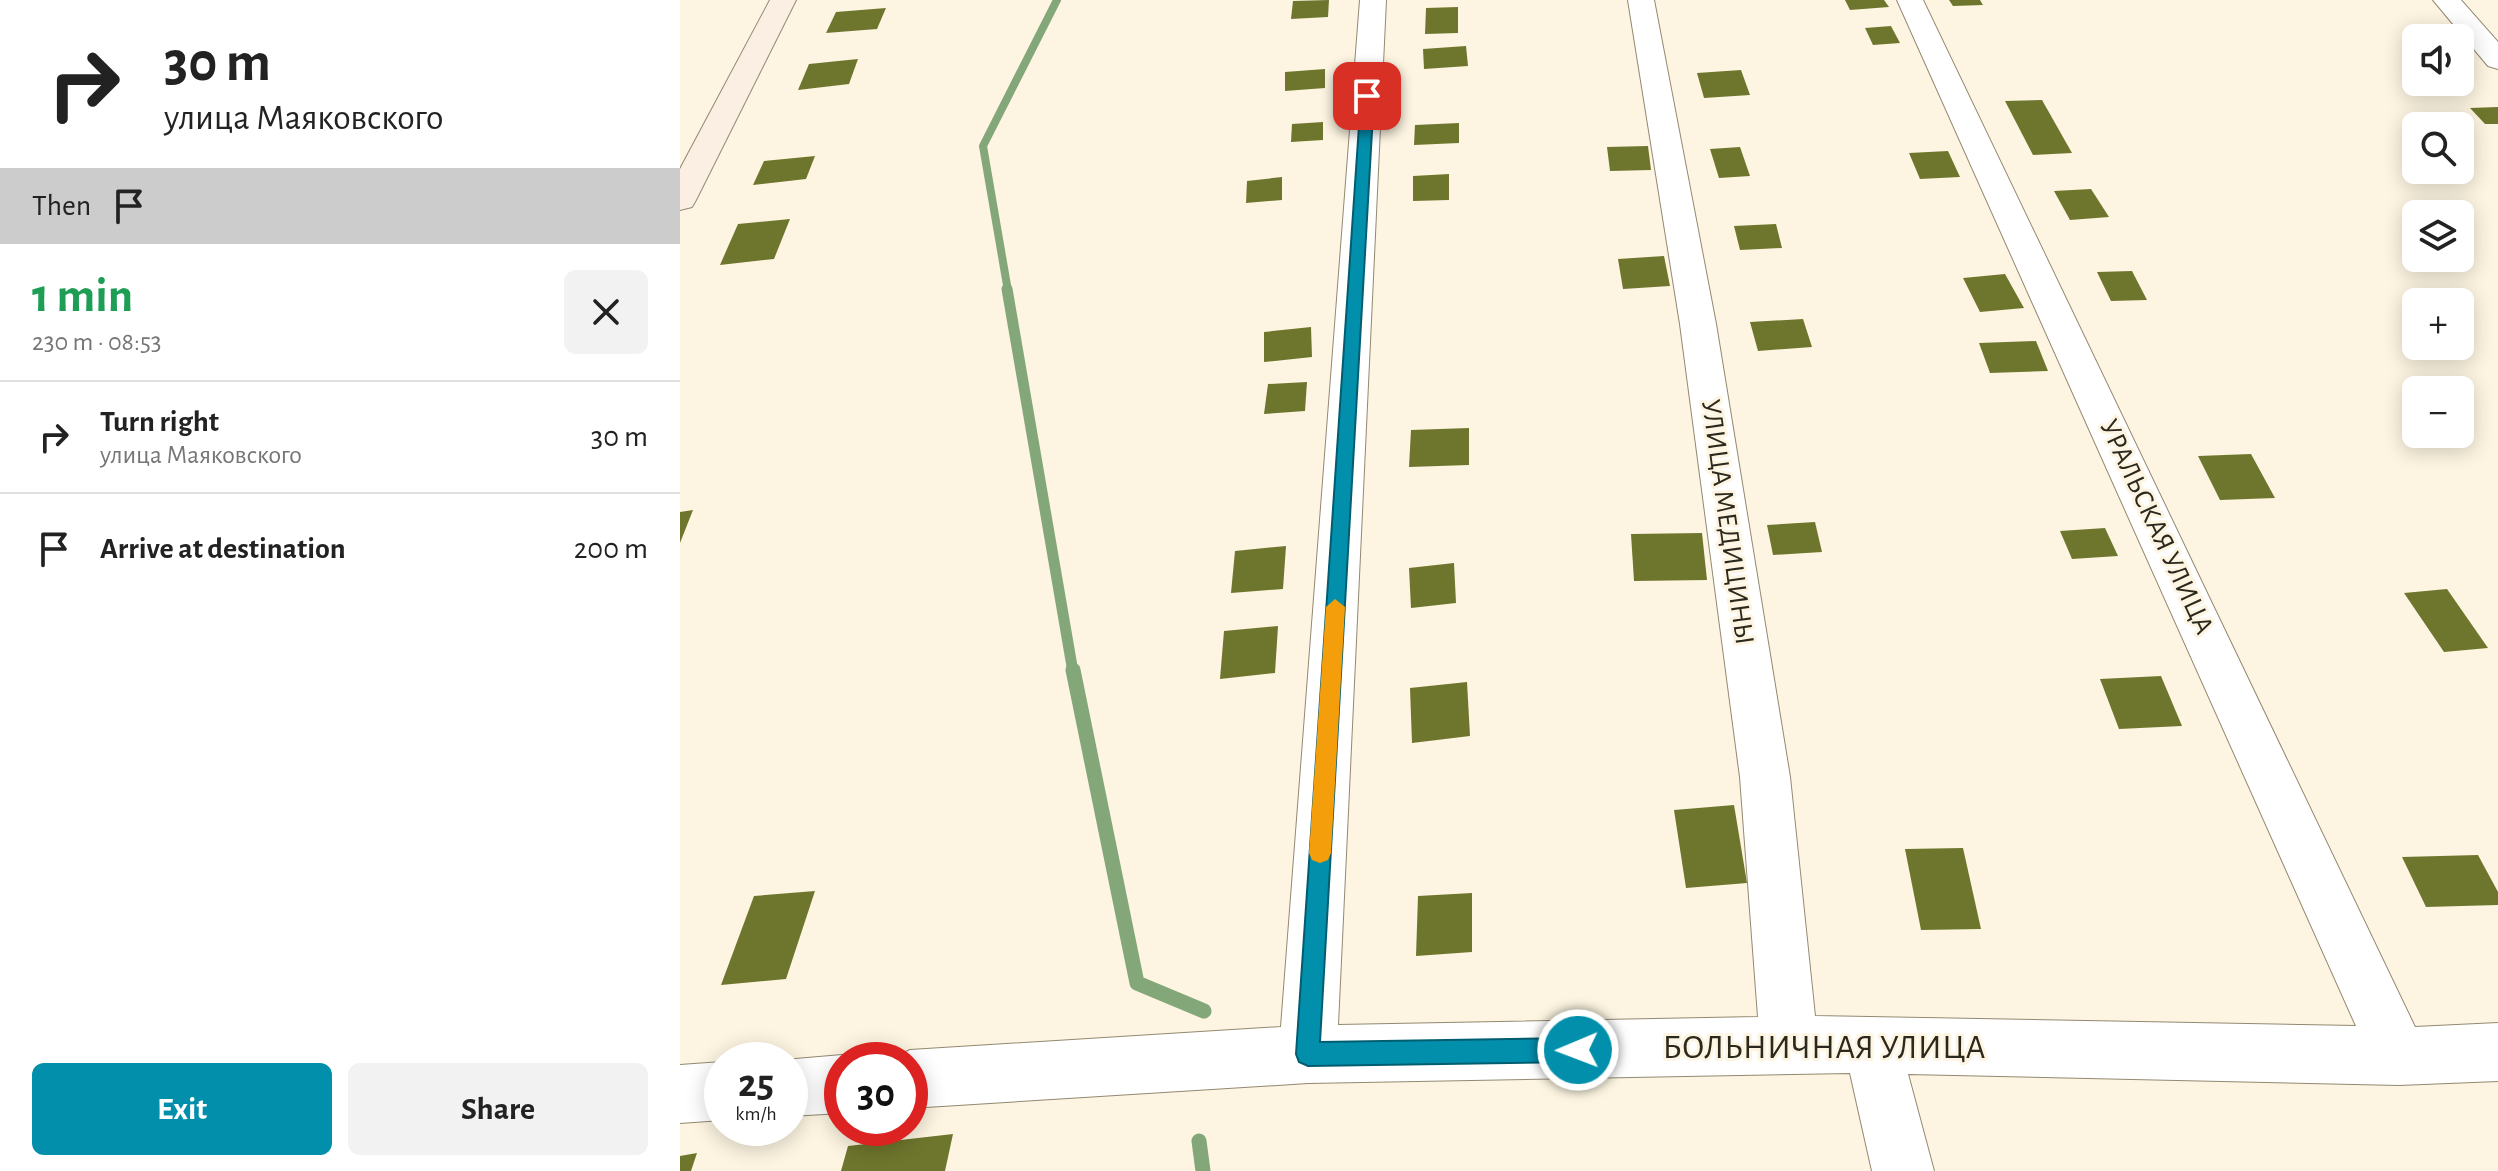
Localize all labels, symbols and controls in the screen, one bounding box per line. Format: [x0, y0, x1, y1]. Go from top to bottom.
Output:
map controls [2402, 24, 2474, 448]
button: sound [2402, 24, 2474, 96]
icon: right [32, 32, 136, 136]
text: 30 m [164, 35, 271, 91]
pin [1333, 62, 1401, 130]
icon: arrive [1345, 74, 1389, 118]
text: улица Маяковского [164, 100, 443, 136]
button: search [2402, 112, 2474, 184]
icon: arrive [107, 184, 151, 228]
text: Then [32, 191, 91, 221]
button: layers [2402, 200, 2474, 272]
button: close [564, 270, 648, 354]
text: 1 min [32, 273, 133, 321]
button: + [2402, 288, 2474, 360]
text: 230 m · 08:53 [32, 329, 161, 355]
button: − [2402, 376, 2474, 448]
street label: УЛИЦА МЕДИЦИНЫ [1696, 397, 1758, 647]
text: Turn right [100, 407, 219, 437]
icon: right [32, 415, 76, 459]
street label: УРАЛЬСКАЯ УЛИЦА [2094, 415, 2218, 639]
text: 30 m [591, 422, 648, 452]
text: улица Маяковского [100, 442, 302, 468]
icon: arrive [32, 527, 76, 571]
text: Arrive at destination [100, 534, 346, 564]
text: 200 m [574, 534, 648, 564]
position arrow [1536, 1008, 1620, 1092]
street label: БОЛЬНИЧНАЯ УЛИЦА [1662, 1031, 1986, 1065]
speed limit sign: 30 [824, 1042, 928, 1146]
button: Exit [32, 1063, 332, 1155]
button: Share [348, 1063, 648, 1155]
text: 25 [738, 1064, 774, 1104]
text: km/h [735, 1104, 777, 1124]

